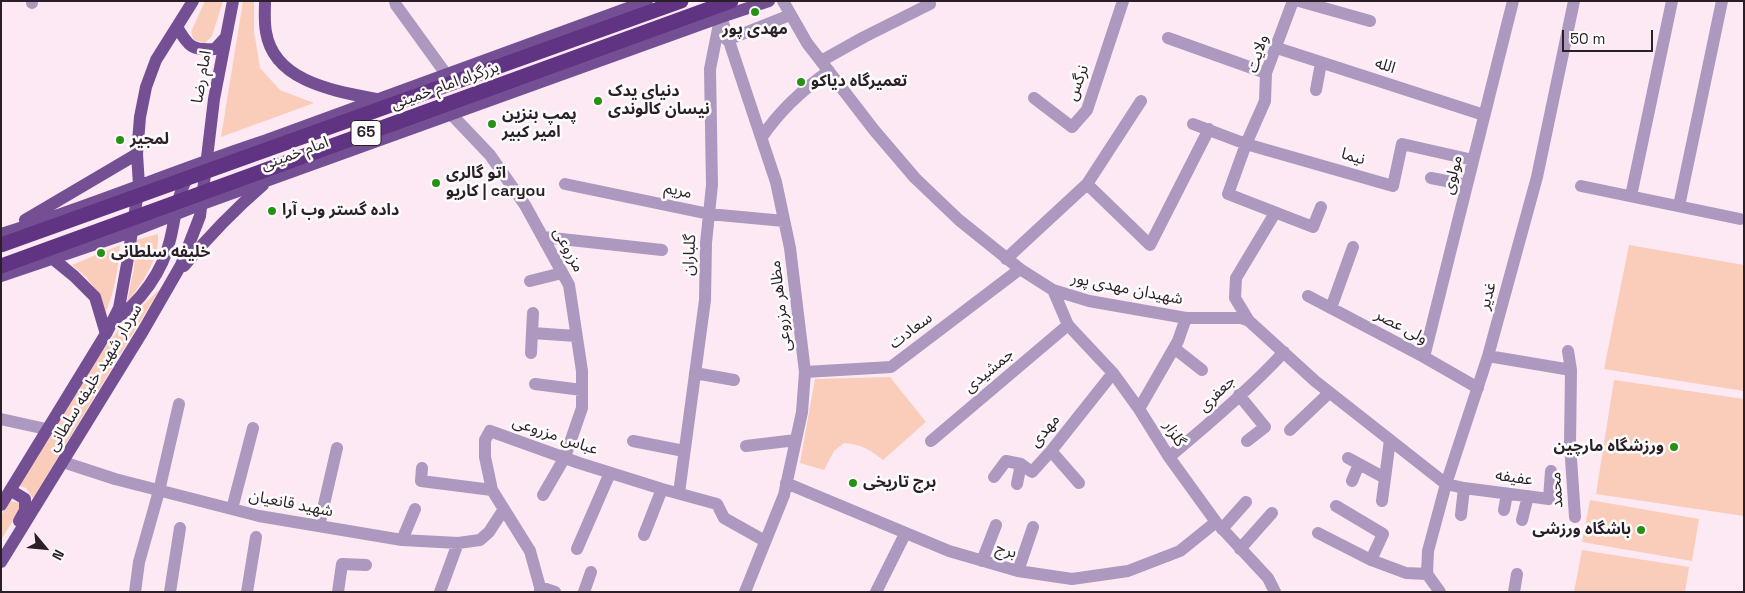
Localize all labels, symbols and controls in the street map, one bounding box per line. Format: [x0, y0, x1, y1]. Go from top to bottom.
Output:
marker: مهدی پور [749, 6, 761, 18]
place label: مهدی پور [722, 20, 788, 40]
scale bar [1565, 20, 1656, 52]
text: 50 m [1570, 29, 1605, 48]
street label: ولایت [1243, 33, 1273, 75]
street label: امام رضا [188, 49, 216, 105]
street label: الله [1372, 54, 1398, 78]
street label: بزرگراه امام خمینی [388, 58, 502, 114]
street label: نرگس [1063, 62, 1093, 104]
place label: تعمیرگاه دیاکو [811, 72, 907, 92]
marker: تعمیرگاه دیاکو [795, 76, 807, 88]
place label: دنیای یدک نیسان کالوندی [608, 82, 710, 120]
marker: دنیای یدک نیسان کالوندی [592, 95, 604, 107]
place label: پمپ بنزین امیر کبیر [502, 105, 577, 143]
marker: پمپ بنزین امیر کبیر [486, 118, 498, 130]
road number: 65 [351, 120, 381, 146]
place label: لمجیر [130, 130, 169, 150]
street label: امام خمینی [259, 133, 331, 175]
marker: لمجیر [114, 134, 126, 146]
street label: نیما [1339, 144, 1367, 170]
street label: مولوی [1439, 153, 1467, 197]
place label: اتو گالری کاریو | caryou [446, 164, 545, 202]
marker: اتو گالری کاریو | caryou [430, 177, 442, 189]
street label: مریم [662, 179, 694, 203]
place label: داده گستر وب آرا [282, 201, 399, 221]
marker: داده گستر وب آرا [266, 205, 278, 217]
street label: مزروعی [548, 224, 588, 276]
street label: گلباران [679, 234, 701, 276]
place label: خلیفه سلطانی [111, 243, 210, 263]
marker: خلیفه سلطانی [95, 247, 107, 259]
street label: مظاهر مزروعی [766, 259, 796, 353]
street label: شهیدان مهدی پور [1069, 269, 1185, 309]
street label: غدیر [1475, 280, 1501, 312]
street label: سردار شهید خلیفه سلطانی [43, 301, 147, 455]
street label: ولی عصر [1371, 305, 1431, 349]
street label: سعادت [886, 309, 936, 353]
street label: جمشیدی [960, 345, 1018, 397]
street label: جعفری [1194, 372, 1240, 416]
street label: مهدی [1026, 411, 1064, 451]
street label: عباس مزروعی [510, 412, 600, 460]
street label: گلزار [1159, 417, 1189, 451]
place label: ورزشگاه مارچین [1554, 437, 1664, 457]
marker: ورزشگاه مارچین [1668, 441, 1680, 453]
street label: عفیفه [1494, 466, 1534, 490]
street label: محمد [1546, 471, 1568, 509]
place label: برج تاریخی [863, 473, 936, 493]
marker: برج تاریخی [847, 477, 859, 489]
street label: شهید قانعیان [247, 486, 335, 522]
place label: باشگاه ورزشی [1532, 520, 1631, 540]
north arrow [20, 523, 70, 573]
marker: باشگاه ورزشی [1635, 524, 1647, 536]
street label: برج [993, 539, 1019, 563]
text: N [48, 547, 68, 563]

